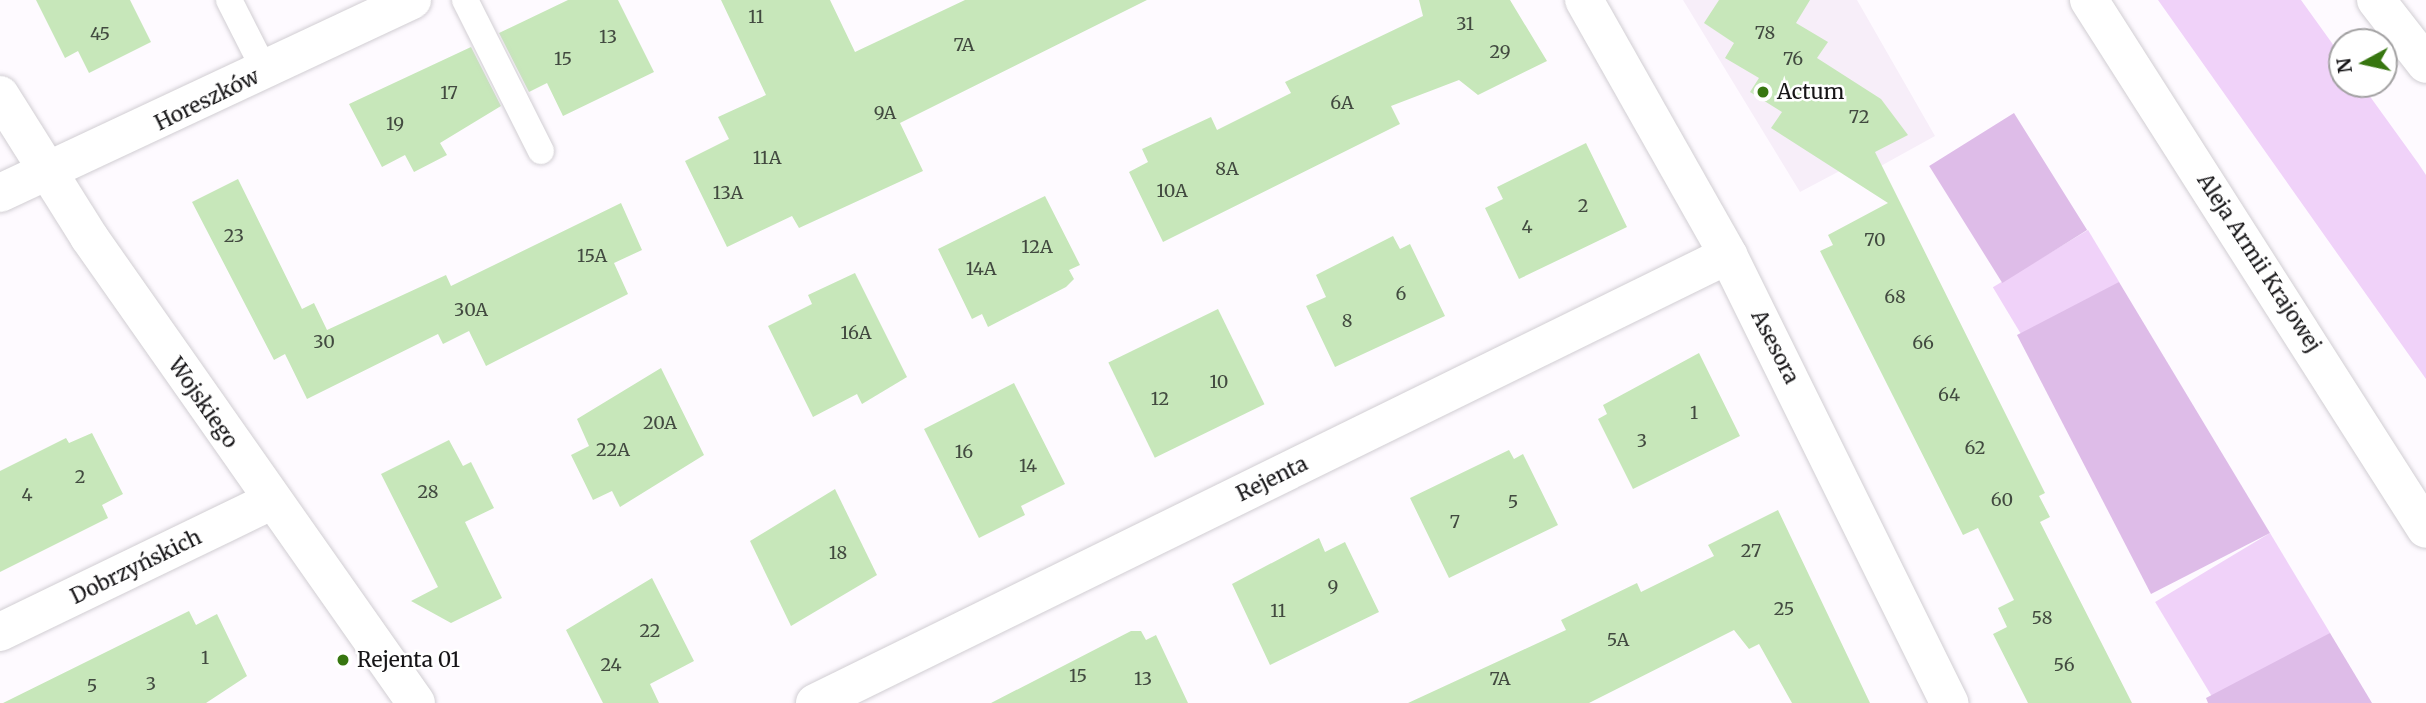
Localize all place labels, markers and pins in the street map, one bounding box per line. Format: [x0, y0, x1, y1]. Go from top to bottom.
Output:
place label: Actum [1777, 79, 1844, 105]
marker: Actum [1755, 84, 1771, 100]
place label: Rejenta 01 [357, 647, 460, 673]
marker: Rejenta 01 [335, 652, 351, 668]

